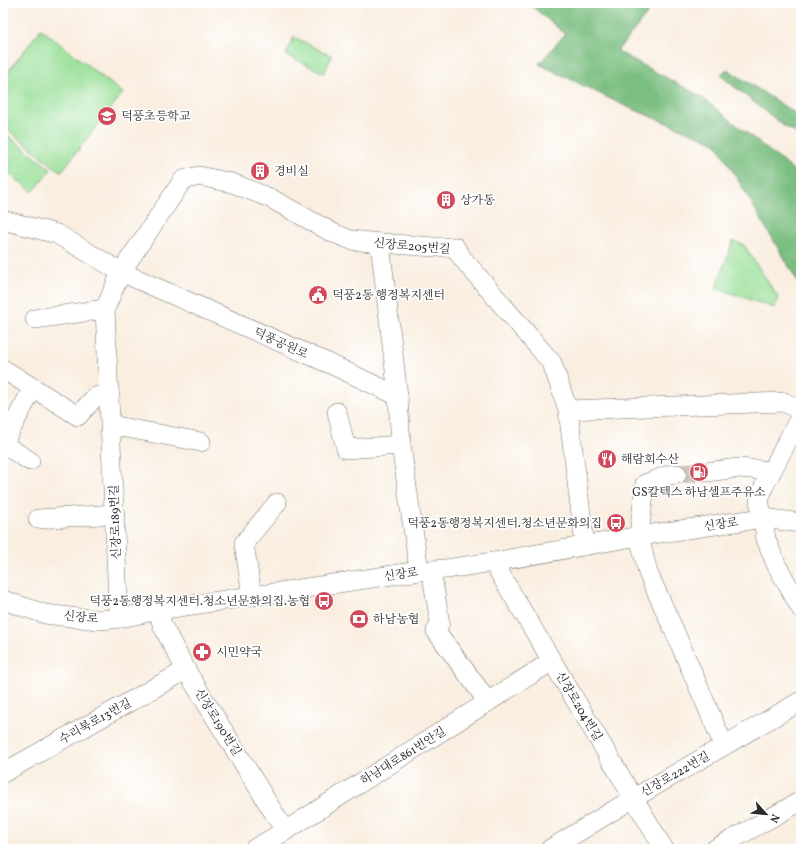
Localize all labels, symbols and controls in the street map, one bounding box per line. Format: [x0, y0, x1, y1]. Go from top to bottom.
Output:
school or university icon: 덕풍초등학교 [96, 105, 118, 127]
place label: 덕풍초등학교 [121, 109, 191, 125]
building icon: 경비실 [249, 160, 271, 182]
place label: 경비실 [274, 164, 309, 180]
building icon: 상가동 [435, 189, 457, 211]
place label: 상가동 [460, 193, 495, 209]
street label: 신장로205번길 [373, 236, 451, 258]
public building icon: 덕풍2동 행정복지센터 [307, 284, 329, 306]
place label: 덕풍2동 행정복지센터 [332, 288, 445, 304]
street label: 덕풍공원로 [251, 325, 311, 363]
restaurant icon: 해람회수산 [596, 448, 618, 470]
place label: 해람회수산 [621, 452, 679, 468]
fuel station icon: GS칼텍스 하남셀프주유소 [688, 461, 710, 483]
street label: 신장로189번길 [107, 484, 125, 560]
place label: GS칼텍스 하남셀프주유소 [632, 485, 766, 501]
bus stop icon: 덕풍2동행정복지센터.청소년문화의집 [605, 512, 627, 534]
street label: 신장로 [703, 515, 740, 535]
place label: 덕풍2동행정복지센터.청소년문화의집 [407, 516, 602, 532]
street label: 신장로 [383, 565, 420, 585]
bus stop icon: 덕풍2동행정복지센터.청소년문화의집.농협 [313, 590, 335, 612]
place label: 덕풍2동행정복지센터.청소년문화의집.농협 [89, 594, 310, 610]
bank icon: 하남농협 [348, 608, 370, 630]
street label: 신장로 [63, 609, 99, 628]
place label: 하남농협 [373, 612, 419, 628]
pharmacy icon: 시민약국 [191, 641, 213, 663]
place label: 시민약국 [216, 645, 263, 661]
street label: 신장로204번길 [551, 669, 605, 744]
street label: 신장로190번길 [190, 686, 244, 759]
street label: 수리북로13번길 [56, 695, 135, 748]
street label: 하남대로861번안길 [358, 724, 449, 790]
street label: 신장로222번길 [638, 749, 713, 801]
north arrow [746, 794, 786, 834]
text: N [765, 811, 782, 825]

